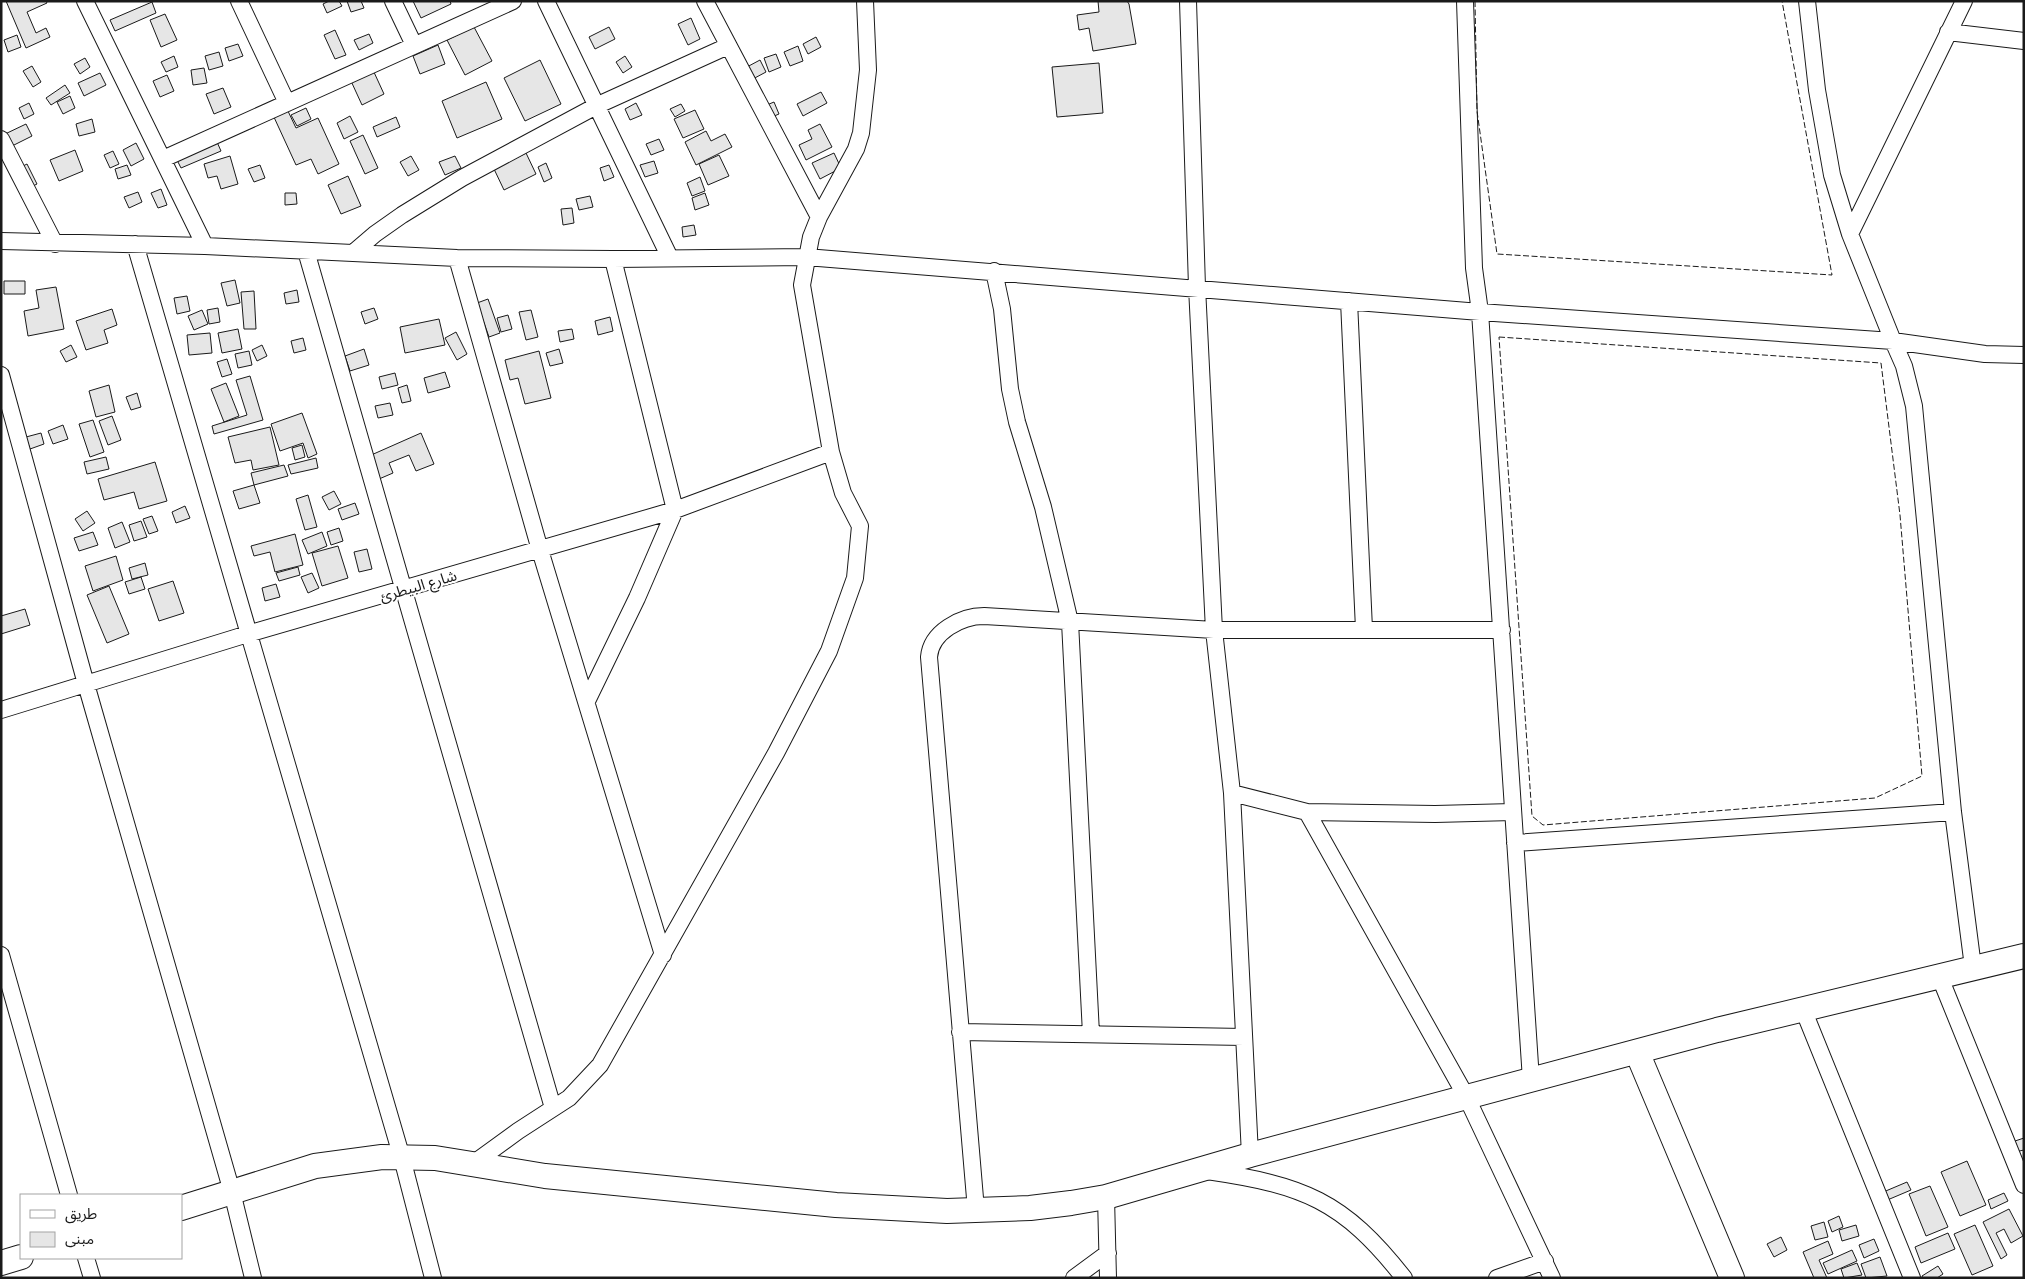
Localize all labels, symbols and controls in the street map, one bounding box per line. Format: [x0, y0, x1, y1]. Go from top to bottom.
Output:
street label: شارع البيطرئ [377, 564, 460, 608]
legend [20, 1194, 182, 1259]
text: طريق [65, 1203, 97, 1224]
text: مبنى [65, 1228, 94, 1248]

